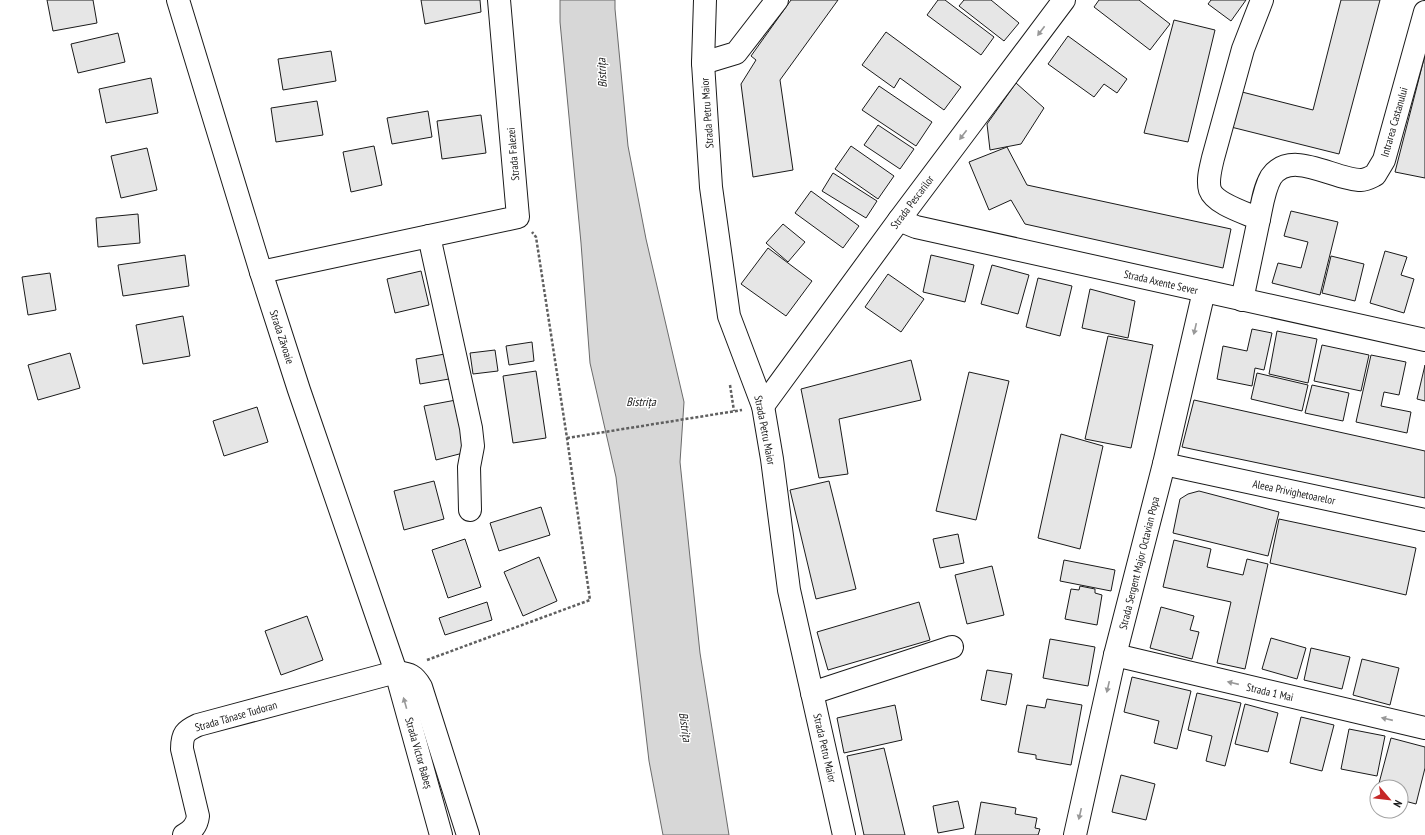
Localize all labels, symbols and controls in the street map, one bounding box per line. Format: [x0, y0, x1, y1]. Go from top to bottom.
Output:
one-way arrow [1037, 26, 1045, 37]
water label: Bistrița [593, 57, 610, 88]
street label: Strada Petru Maior [698, 77, 716, 149]
street label: Intrarea Castanului [1377, 86, 1411, 158]
street label: Strada Falezei [504, 127, 522, 181]
one-way arrow [959, 130, 967, 140]
street label: Strada Pescarilor [887, 172, 937, 232]
street label: Strada Axente Sever [1123, 267, 1199, 297]
street label: Strada Zăvoaie [267, 308, 297, 366]
one-way arrow [1191, 323, 1197, 336]
water label: Bistrița [626, 394, 657, 409]
street label: Strada Petru Maior [751, 394, 779, 466]
street label: Aleea Privighetoarelor [1251, 476, 1337, 508]
street label: Strada Sergent Major Octavian Popa [1116, 495, 1162, 631]
one-way arrow [1227, 679, 1240, 685]
street label: Strada 1 Mai [1245, 680, 1295, 704]
one-way arrow [1105, 681, 1111, 693]
one-way arrow [402, 697, 408, 709]
street label: Strada Tănase Tudoran [193, 698, 279, 734]
water label: Bistrița [676, 711, 695, 744]
street label: Strada Petru Maior [810, 712, 840, 784]
street label: Strada Victor Babeș [402, 716, 436, 790]
one-way arrow [1381, 716, 1393, 722]
north arrow [1369, 779, 1409, 819]
text: N [1390, 798, 1405, 810]
one-way arrow [1076, 808, 1082, 820]

